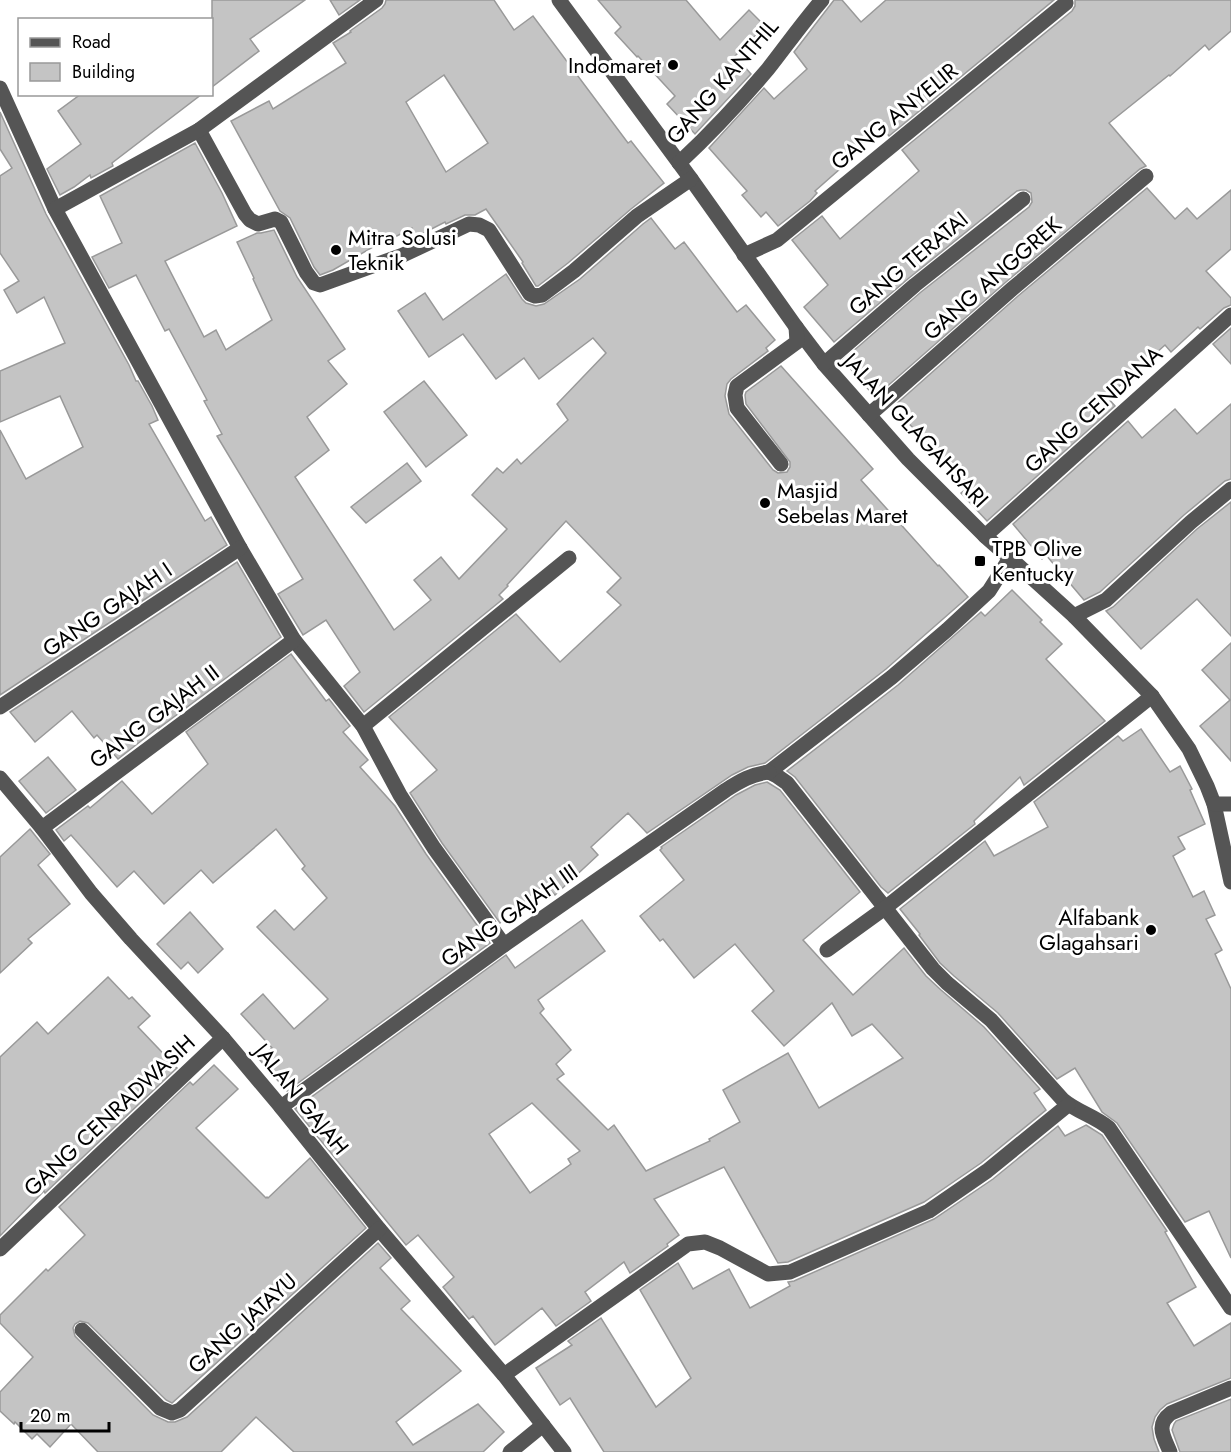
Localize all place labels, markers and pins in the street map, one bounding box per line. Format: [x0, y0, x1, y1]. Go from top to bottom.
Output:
place label: Indomaret [568, 49, 662, 81]
marker: Indomaret [666, 58, 680, 72]
place label: Mitra Solusi Teknik [348, 221, 457, 278]
marker: Mitra Solusi Teknik [329, 243, 343, 257]
place label: Masjid Sebelas Maret [777, 474, 908, 531]
marker: Masjid Sebelas Maret [758, 496, 772, 510]
place label: TPB Olive Kentucky [992, 532, 1082, 589]
marker: TPB Olive Kentucky [973, 554, 987, 568]
place label: Alfabank Glagahsari [1039, 901, 1139, 958]
marker: Alfabank Glagahsari [1144, 923, 1158, 937]

